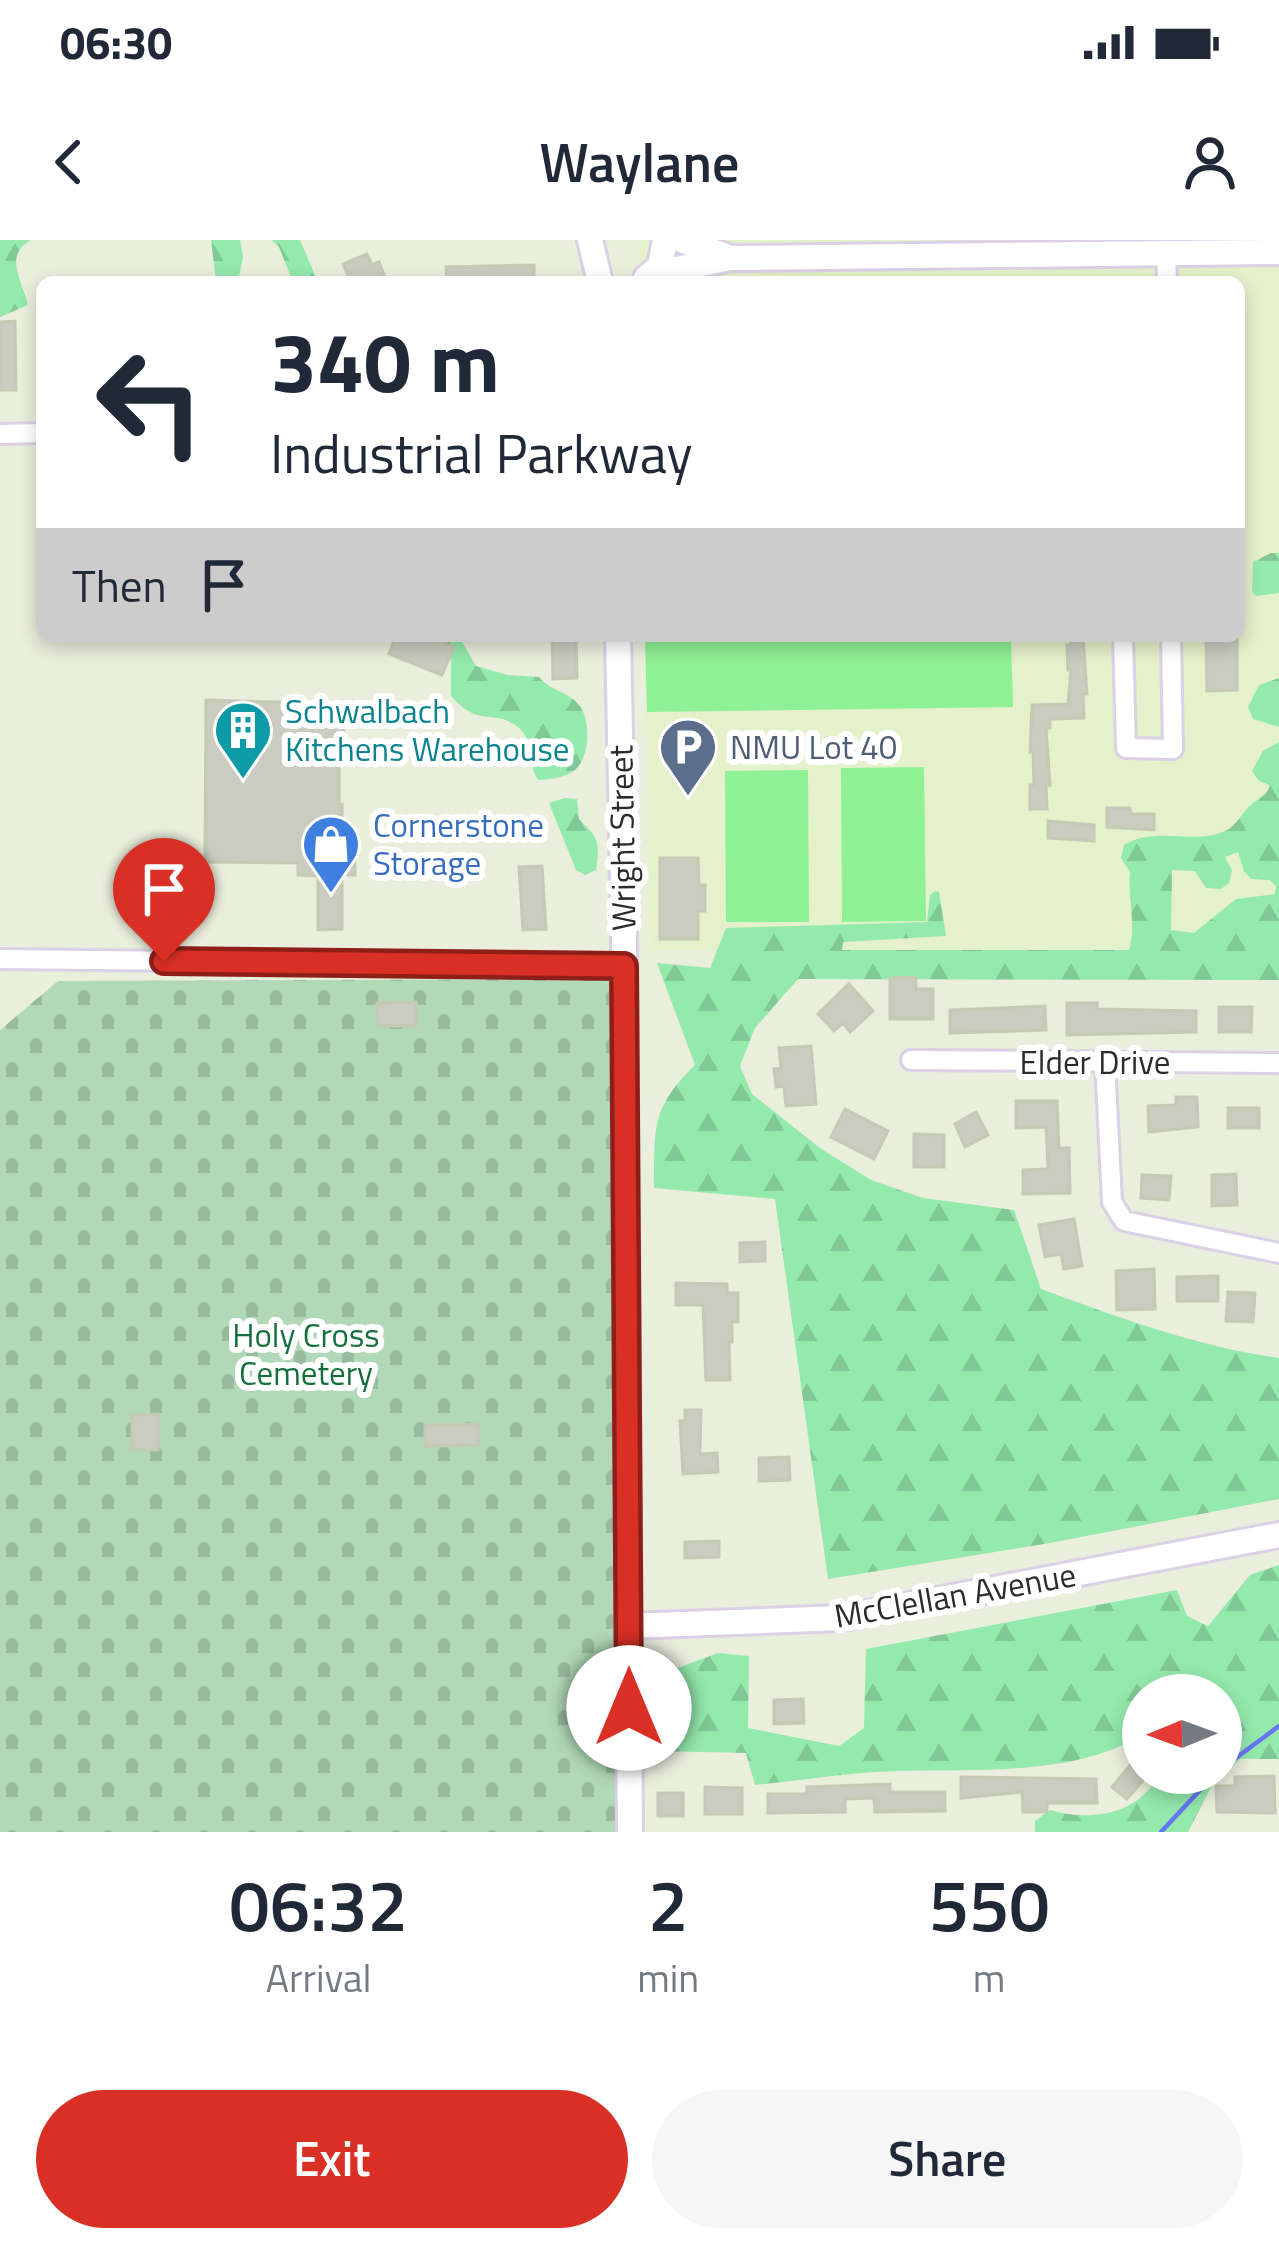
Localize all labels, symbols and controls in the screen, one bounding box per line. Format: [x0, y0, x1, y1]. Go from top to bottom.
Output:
text: 06:30 [60, 8, 172, 76]
text: Waylane [540, 121, 739, 203]
icon: back [36, 129, 102, 195]
icon: person [1177, 129, 1243, 195]
text: 340 m [270, 297, 500, 425]
icon: left [72, 324, 228, 480]
text: Industrial Parkway [270, 412, 693, 494]
text: Then [72, 551, 167, 619]
icon: arrive [191, 552, 257, 618]
place label: Schwalbach Kitchens Warehouse [285, 686, 569, 774]
building icon: Schwalbach Kitchens Warehouse [212, 699, 274, 781]
parking icon: NMU Lot 40 [657, 716, 719, 798]
place label: NMU Lot 40 [730, 722, 897, 772]
street label: Wright Street [595, 744, 649, 931]
place label: Cornerstone Storage [373, 800, 544, 888]
shop icon: Cornerstone Storage [300, 813, 362, 895]
pin [113, 838, 215, 961]
icon: arrive [131, 856, 197, 922]
street label: Elder Drive [1020, 1037, 1170, 1087]
park label: Holy Cross Cemetery [232, 1310, 380, 1398]
street label: McClellan Avenue [830, 1549, 1080, 1641]
position arrow [566, 1645, 692, 1771]
north arrow [1122, 1674, 1242, 1794]
map controls [1122, 1674, 1242, 1794]
text: 06:32 [229, 1849, 408, 1959]
text: 2 [648, 1849, 688, 1959]
text: 550 [929, 1849, 1050, 1959]
text: Arrival [266, 1948, 372, 2007]
text: min [637, 1948, 699, 2007]
text: m [973, 1948, 1005, 2007]
button: Exit [36, 2090, 628, 2228]
button: Share [652, 2090, 1243, 2228]

